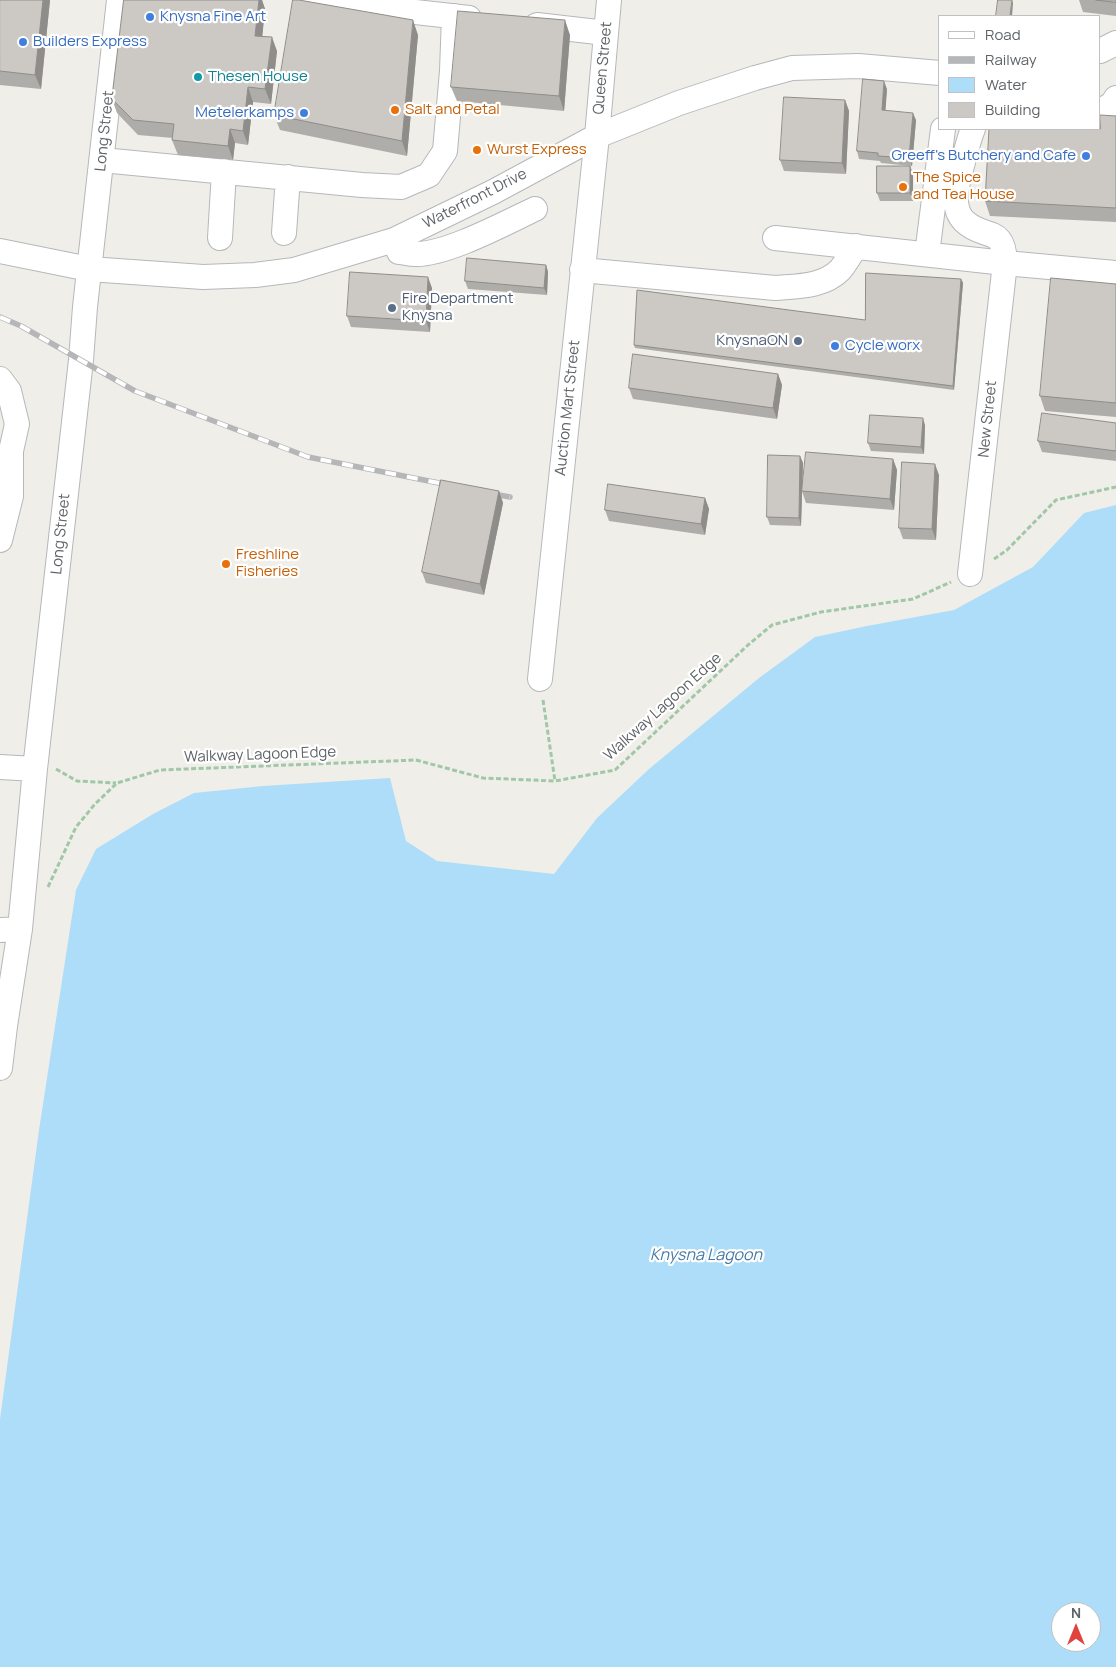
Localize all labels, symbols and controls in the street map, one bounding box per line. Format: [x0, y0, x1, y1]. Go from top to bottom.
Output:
place label: Knysna Fine Art [160, 8, 266, 26]
marker: Knysna Fine Art [144, 11, 156, 23]
legend [938, 15, 1101, 130]
street label: Queen Street [590, 21, 616, 115]
text: Road [985, 24, 1021, 45]
place label: Builders Express [33, 33, 147, 51]
marker: Builders Express [17, 36, 29, 48]
text: Railway [985, 49, 1037, 70]
place label: Thesen House [208, 68, 308, 86]
marker: Thesen House [192, 71, 204, 83]
text: Water [985, 74, 1027, 95]
street label: Long Street [92, 90, 118, 172]
text: Building [985, 99, 1040, 120]
place label: Salt and Petal [405, 101, 500, 119]
place label: Metelerkamps [195, 104, 294, 122]
marker: Salt and Petal [389, 104, 401, 116]
marker: Metelerkamps [298, 107, 310, 119]
place label: Wurst Express [487, 141, 587, 159]
marker: Wurst Express [471, 144, 483, 156]
place label: Greeff's Butchery and Cafe [891, 147, 1076, 165]
marker: Greeff's Butchery and Cafe [1080, 150, 1092, 162]
street label: Waterfront Drive [420, 165, 530, 233]
place label: The Spice and Tea House [913, 169, 1014, 204]
marker: The Spice and Tea House [897, 181, 909, 193]
place label: Fire Department Knysna [402, 290, 513, 325]
marker: Fire Department Knysna [386, 302, 398, 314]
place label: KnysnaON [716, 332, 788, 350]
marker: KnysnaON [792, 335, 804, 347]
place label: Cycle worx [845, 337, 920, 355]
street label: Auction Mart Street [552, 339, 584, 477]
marker: Cycle worx [829, 340, 841, 352]
street label: New Street [975, 380, 1001, 458]
street label: Long Street [48, 493, 74, 575]
place label: Freshline Fisheries [236, 546, 299, 581]
marker: Freshline Fisheries [220, 558, 232, 570]
street label: Walkway Lagoon Edge [600, 649, 726, 765]
street label: Walkway Lagoon Edge [184, 743, 336, 767]
water label: Knysna Lagoon [650, 1246, 762, 1266]
north arrow [1051, 1602, 1101, 1652]
text: N [1071, 1603, 1081, 1622]

